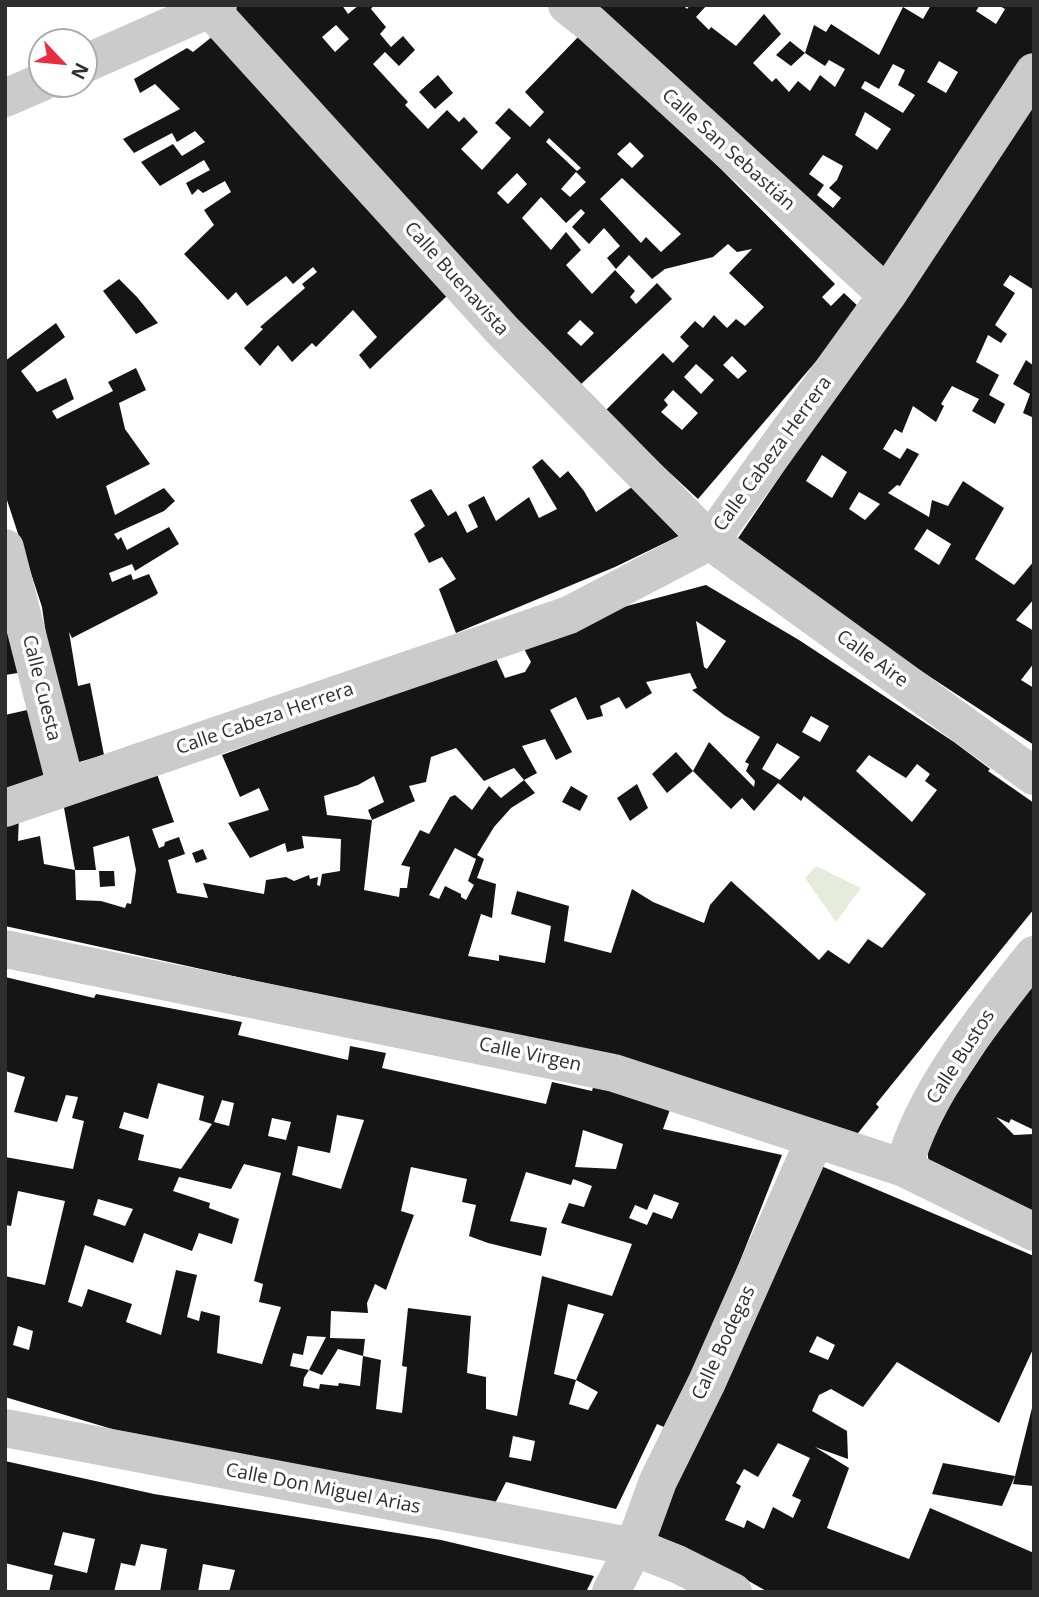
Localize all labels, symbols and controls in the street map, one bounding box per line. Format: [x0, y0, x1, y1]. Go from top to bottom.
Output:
north arrow [28, 28, 98, 98]
text: N [65, 59, 95, 84]
street label: Calle San Sebastián [657, 84, 799, 216]
street label: Calle Buenavista [399, 217, 513, 341]
street label: Calle Cabeza Herrera [709, 372, 837, 536]
street label: Calle Aire [832, 625, 912, 693]
street label: Calle Cuesta [17, 633, 65, 743]
street label: Calle Cabeza Herrera [173, 678, 357, 760]
street label: Calle Bustos [922, 1006, 1000, 1108]
street label: Calle Virgen [477, 1033, 583, 1077]
street label: Calle Bodegas [688, 1282, 760, 1404]
street label: Calle Don Miguel Arias [224, 1459, 422, 1519]

